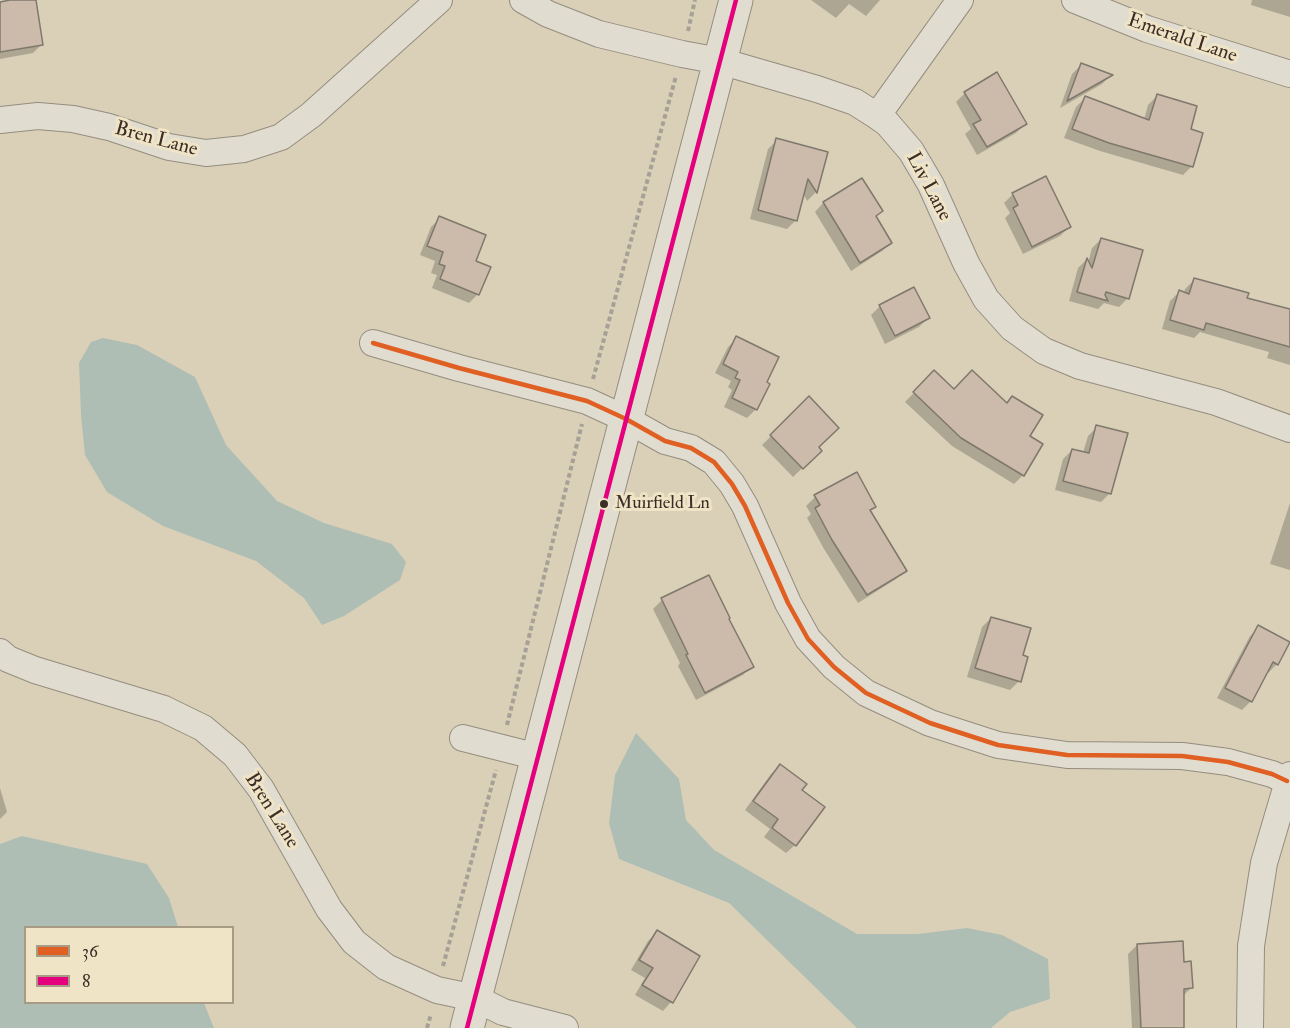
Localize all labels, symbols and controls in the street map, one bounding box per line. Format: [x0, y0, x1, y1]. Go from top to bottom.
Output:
street label: Emerald Lane [1124, 9, 1240, 69]
street label: Bren Lane [112, 117, 200, 163]
street label: Liv Lane [900, 149, 956, 225]
place label: Muirfield Ln [615, 493, 710, 515]
marker: Muirfield Ln [598, 498, 610, 510]
street label: Bren Lane [238, 769, 304, 853]
legend [24, 926, 234, 1004]
text: 36 [82, 940, 98, 963]
text: 8 [82, 970, 90, 993]

